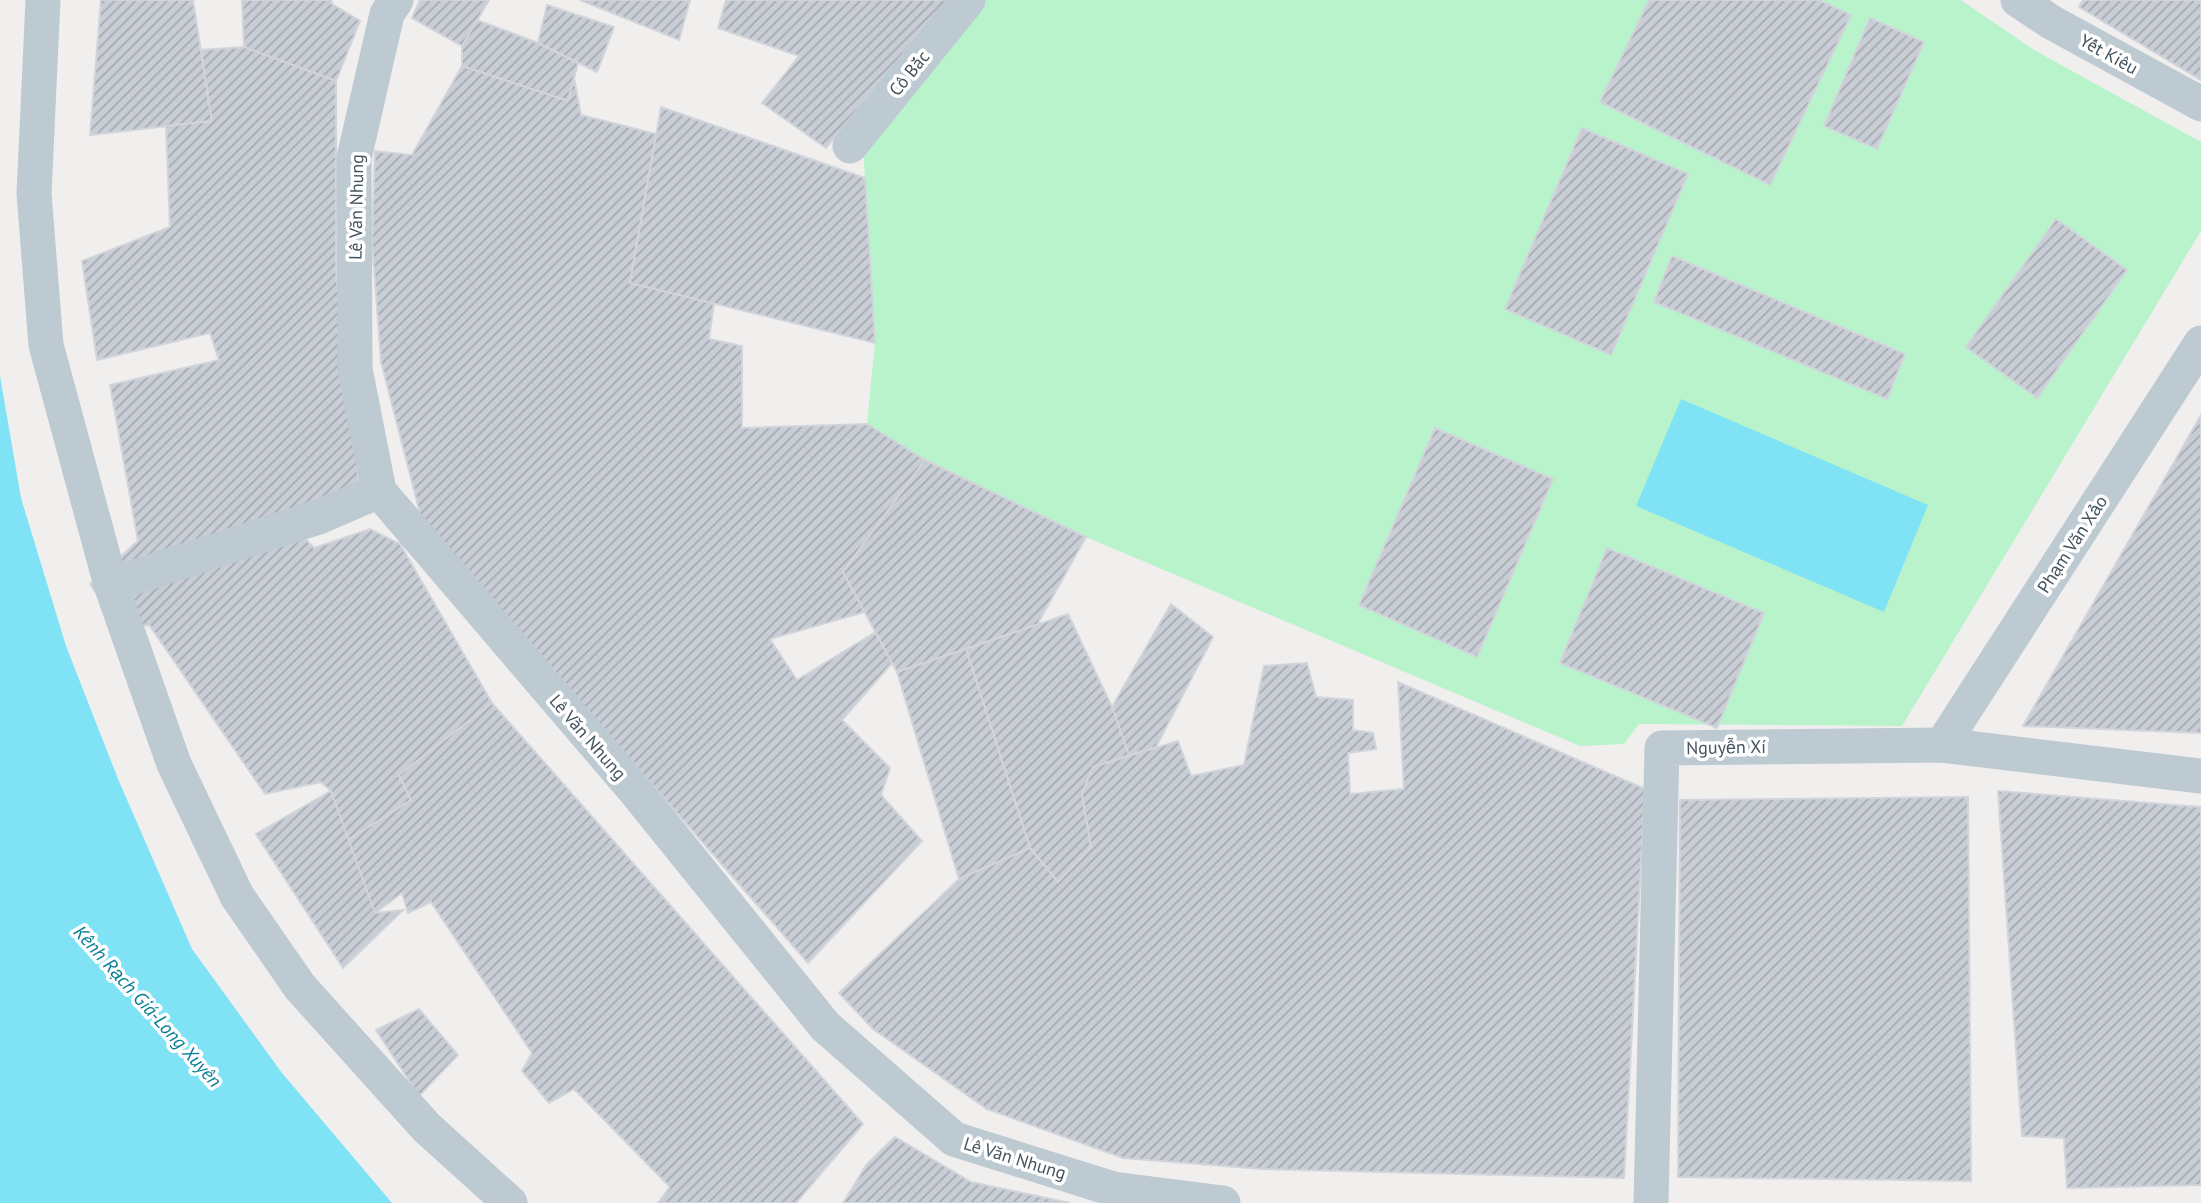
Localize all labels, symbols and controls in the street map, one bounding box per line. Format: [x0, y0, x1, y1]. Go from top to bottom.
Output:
street label: Yết Kiêu [2076, 29, 2142, 79]
street label: Cô Bắc [884, 46, 934, 100]
street label: Lê Văn Nhung [344, 154, 368, 260]
street label: Phạm Văn Xảo [2032, 491, 2112, 597]
street label: Lê Văn Nhung [545, 690, 631, 784]
street label: Nguyễn Xí [1686, 735, 1766, 759]
water label: Kênh Rạch Giá-Long Xuyên [69, 920, 227, 1092]
street label: Lê Văn Nhung [961, 1132, 1069, 1184]

